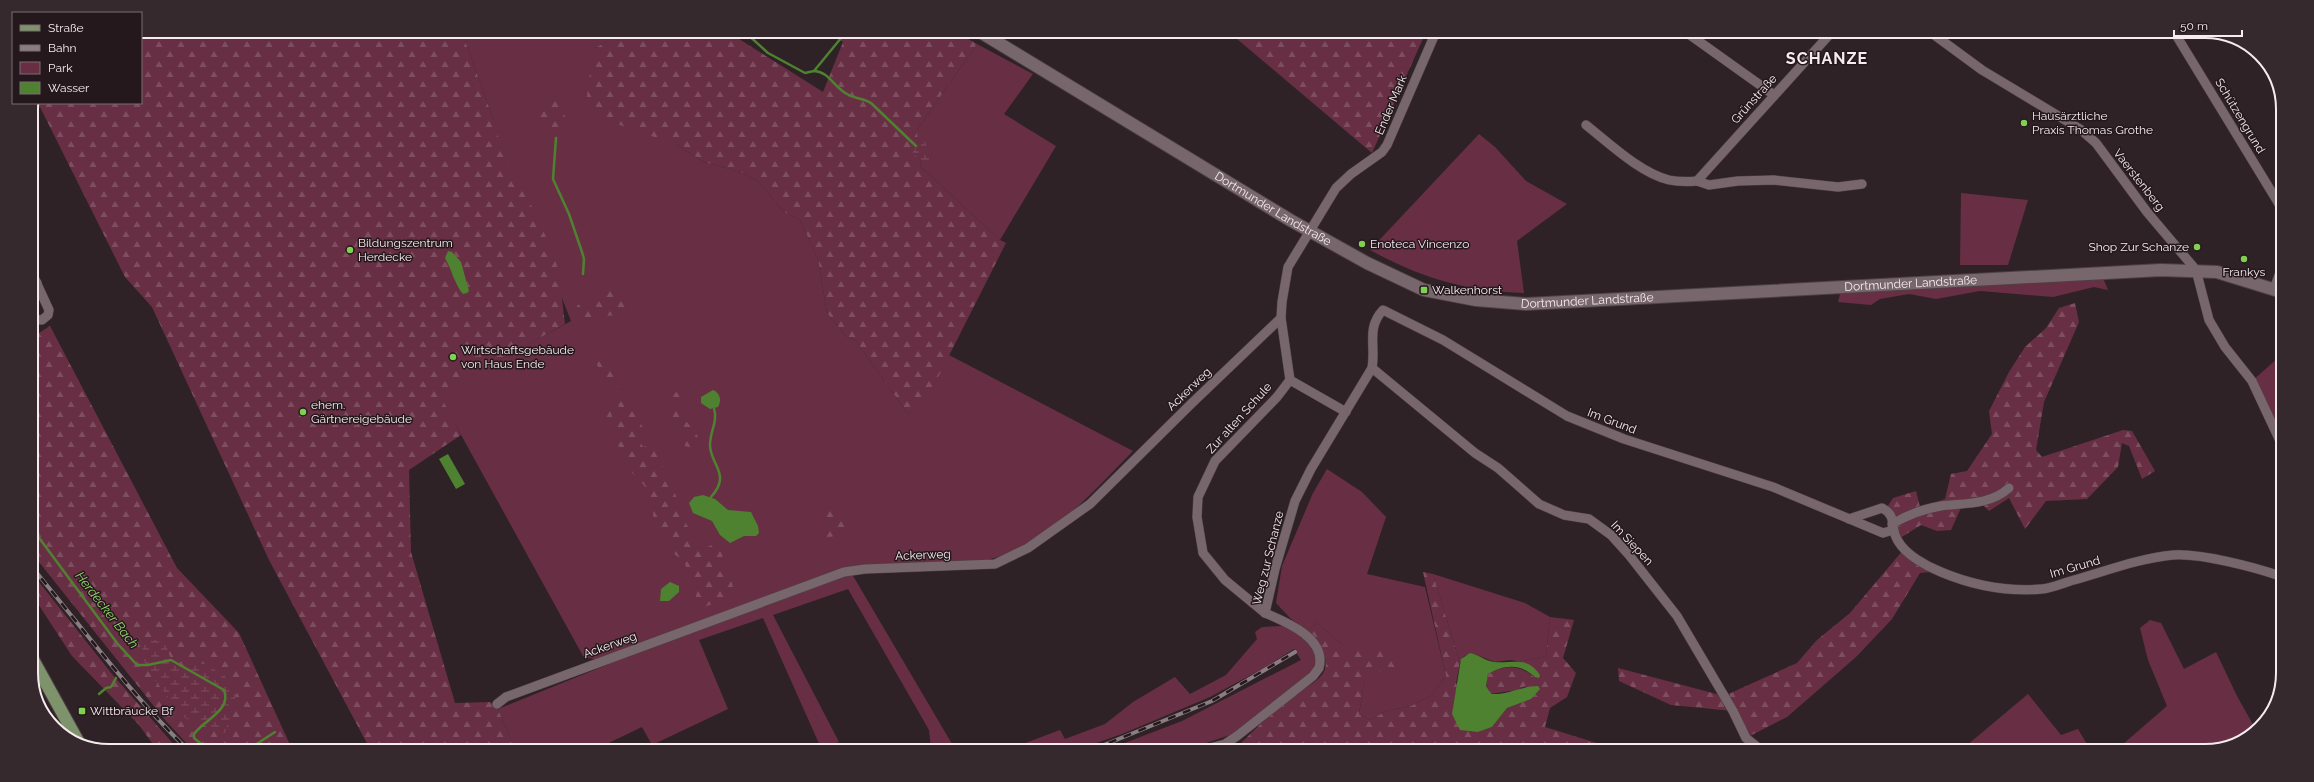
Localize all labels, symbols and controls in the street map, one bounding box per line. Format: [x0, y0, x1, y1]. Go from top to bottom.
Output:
legend [12, 12, 142, 104]
scale bar [2174, 12, 2242, 38]
text: 50 m [2180, 19, 2208, 33]
text: Straße [48, 21, 84, 35]
text: Bahn [48, 41, 77, 55]
district label: SCHANZE [1786, 49, 1868, 68]
text: Park [48, 61, 73, 75]
street label: Grünstraße [1728, 72, 1780, 126]
street label: Ender Mark [1372, 73, 1410, 137]
street label: Schützengrund [2212, 76, 2268, 156]
text: Wasser [48, 81, 90, 95]
place label: Hausärztliche Praxis Thomas Grothe [2032, 109, 2153, 137]
marker: Hausärztliche Praxis Thomas Grothe [2019, 118, 2029, 128]
street label: Vaerstenberg [2110, 146, 2168, 214]
street label: Dortmunder Landstraße [1212, 169, 1334, 249]
place label: Bildungszentrum Herdecke [358, 236, 453, 264]
place label: Enoteca Vincenzo [1370, 237, 1469, 251]
marker: Enoteca Vincenzo [1357, 239, 1367, 249]
place label: Shop Zur Schanze [2088, 240, 2189, 254]
marker: Shop Zur Schanze [2192, 242, 2202, 252]
marker: Bildungszentrum Herdecke [345, 245, 355, 255]
marker: Frankys [2239, 254, 2249, 264]
place label: Frankys [2223, 265, 2266, 279]
street label: Dortmunder Landstraße [1844, 273, 1977, 294]
place label: Walkenhorst [1432, 283, 1502, 297]
marker: Walkenhorst [1419, 285, 1429, 295]
street label: Dortmunder Landstraße [1520, 290, 1654, 311]
place label: Wirtschaftsgebäude von Haus Ende [461, 343, 574, 371]
marker: Wirtschaftsgebäude von Haus Ende [448, 352, 458, 362]
street label: Ackerweg [1164, 365, 1214, 413]
street label: Zur alten Schule [1203, 380, 1275, 456]
place label: ehem. Gärtnereigebäude [311, 398, 412, 426]
street label: Im Grund [1585, 405, 1639, 437]
marker: ehem. Gärtnereigebäude [298, 407, 308, 417]
street label: Weg zur Schanze [1250, 509, 1286, 607]
street label: Im Siepen [1608, 518, 1656, 568]
street label: Ackerweg [895, 547, 951, 563]
street label: Im Grund [2048, 553, 2102, 581]
water label: Herdecker Bach [72, 569, 142, 651]
street label: Ackerweg [581, 629, 639, 661]
place label: Wittbräucke Bf [90, 704, 174, 718]
marker: Wittbräucke Bf [77, 706, 87, 716]

